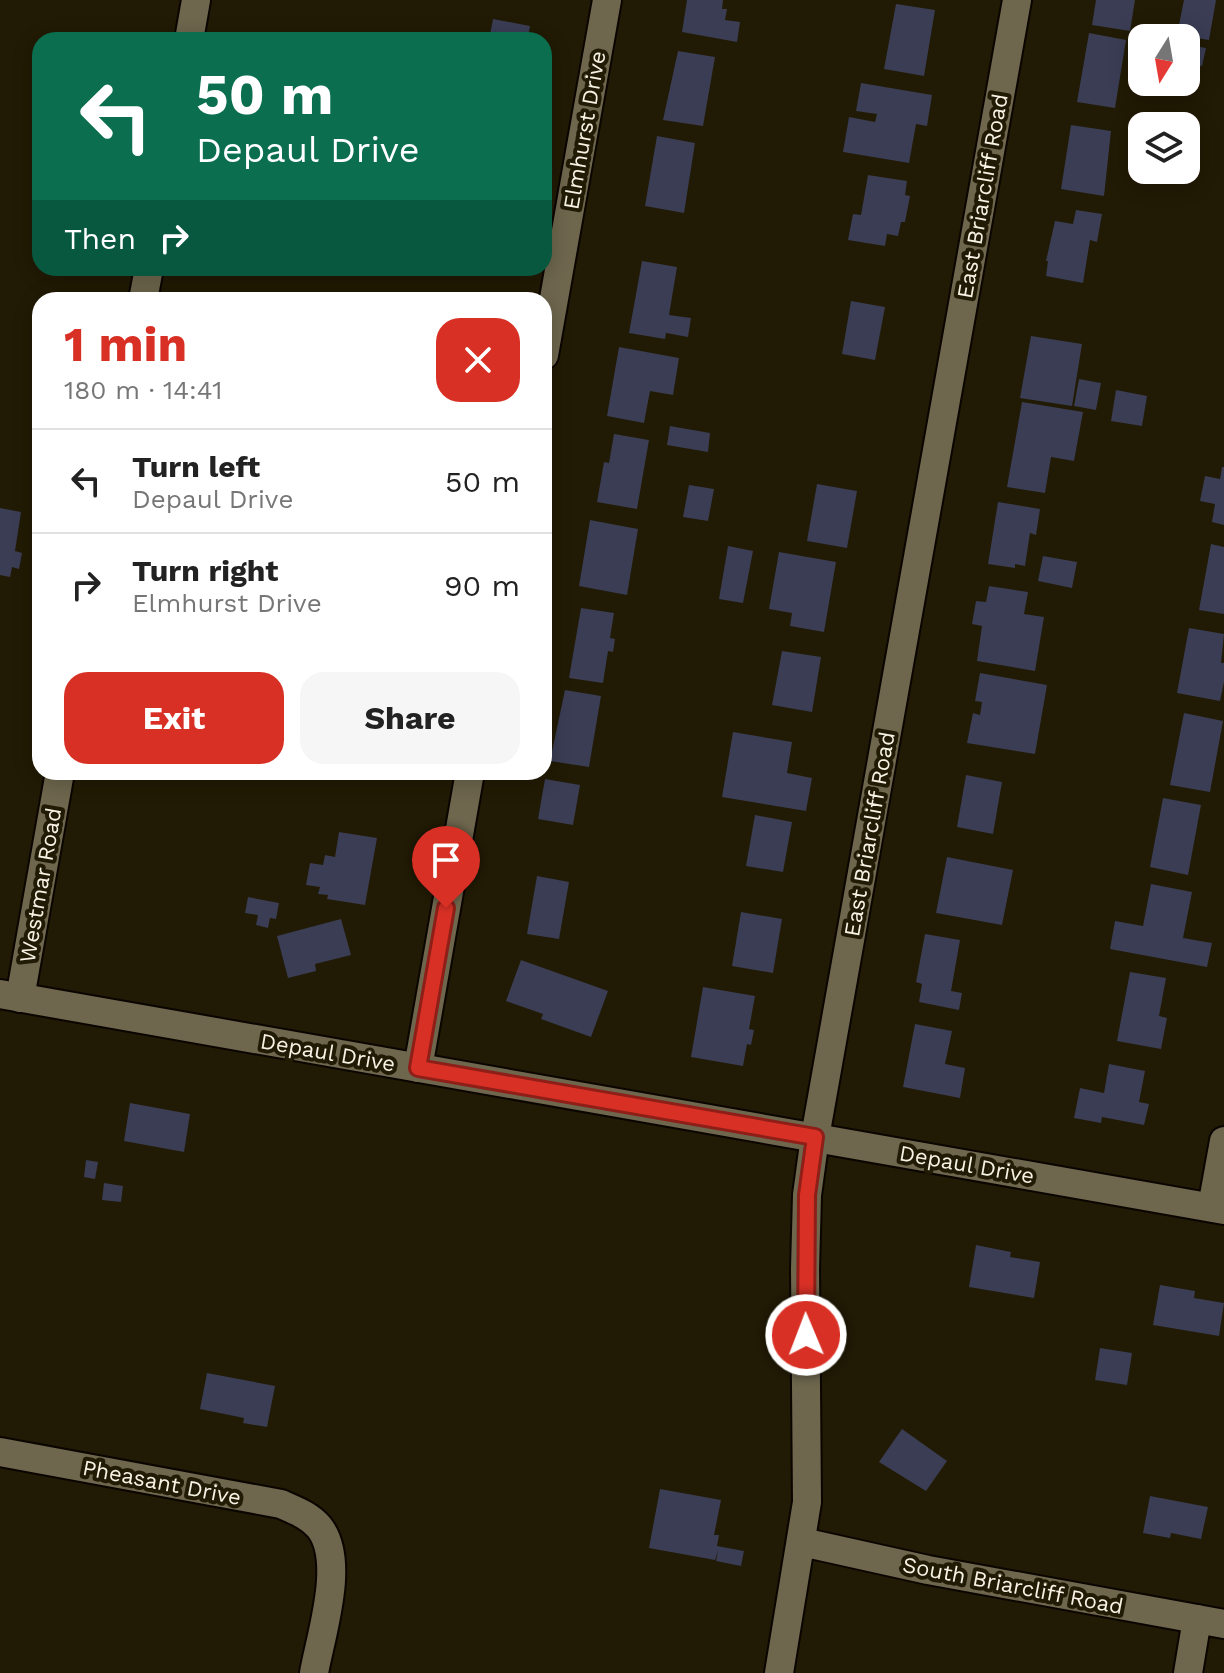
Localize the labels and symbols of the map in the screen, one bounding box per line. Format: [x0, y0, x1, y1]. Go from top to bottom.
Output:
north arrow [1128, 24, 1200, 96]
street label: Elmhurst Drive [558, 49, 611, 211]
street label: East Briarcliff Road [952, 92, 1013, 300]
street label: East Briarcliff Road [839, 730, 900, 938]
street label: Westmar Road [15, 806, 66, 965]
pin [412, 826, 480, 908]
street label: Depaul Drive [258, 1028, 397, 1077]
street label: Depaul Drive [897, 1140, 1036, 1189]
position arrow [764, 1293, 848, 1377]
street label: Pheasant Drive [80, 1455, 243, 1510]
street label: South Briarcliff Road [901, 1552, 1125, 1619]

